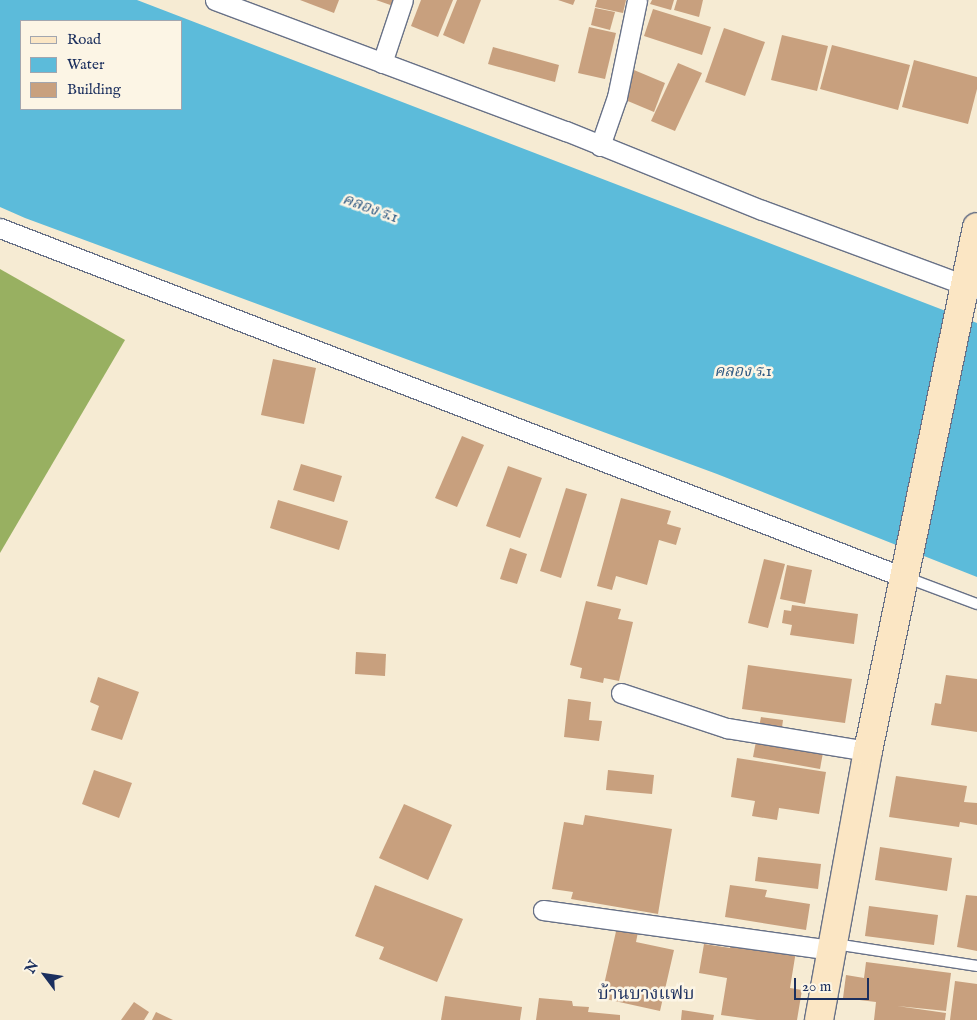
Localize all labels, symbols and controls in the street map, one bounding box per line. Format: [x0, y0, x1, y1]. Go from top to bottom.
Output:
legend [20, 20, 182, 110]
text: Road [67, 30, 101, 49]
text: Water [67, 55, 104, 74]
text: Building [67, 80, 121, 99]
water label: คลอง ร.1 [340, 190, 400, 228]
water label: คลอง ร.1 [714, 362, 772, 382]
north arrow [20, 950, 70, 1000]
text: N [21, 957, 43, 977]
scale bar [797, 968, 872, 1000]
text: 20 m [802, 977, 831, 996]
district label: บ้านบางแฟบ [597, 984, 695, 1006]

